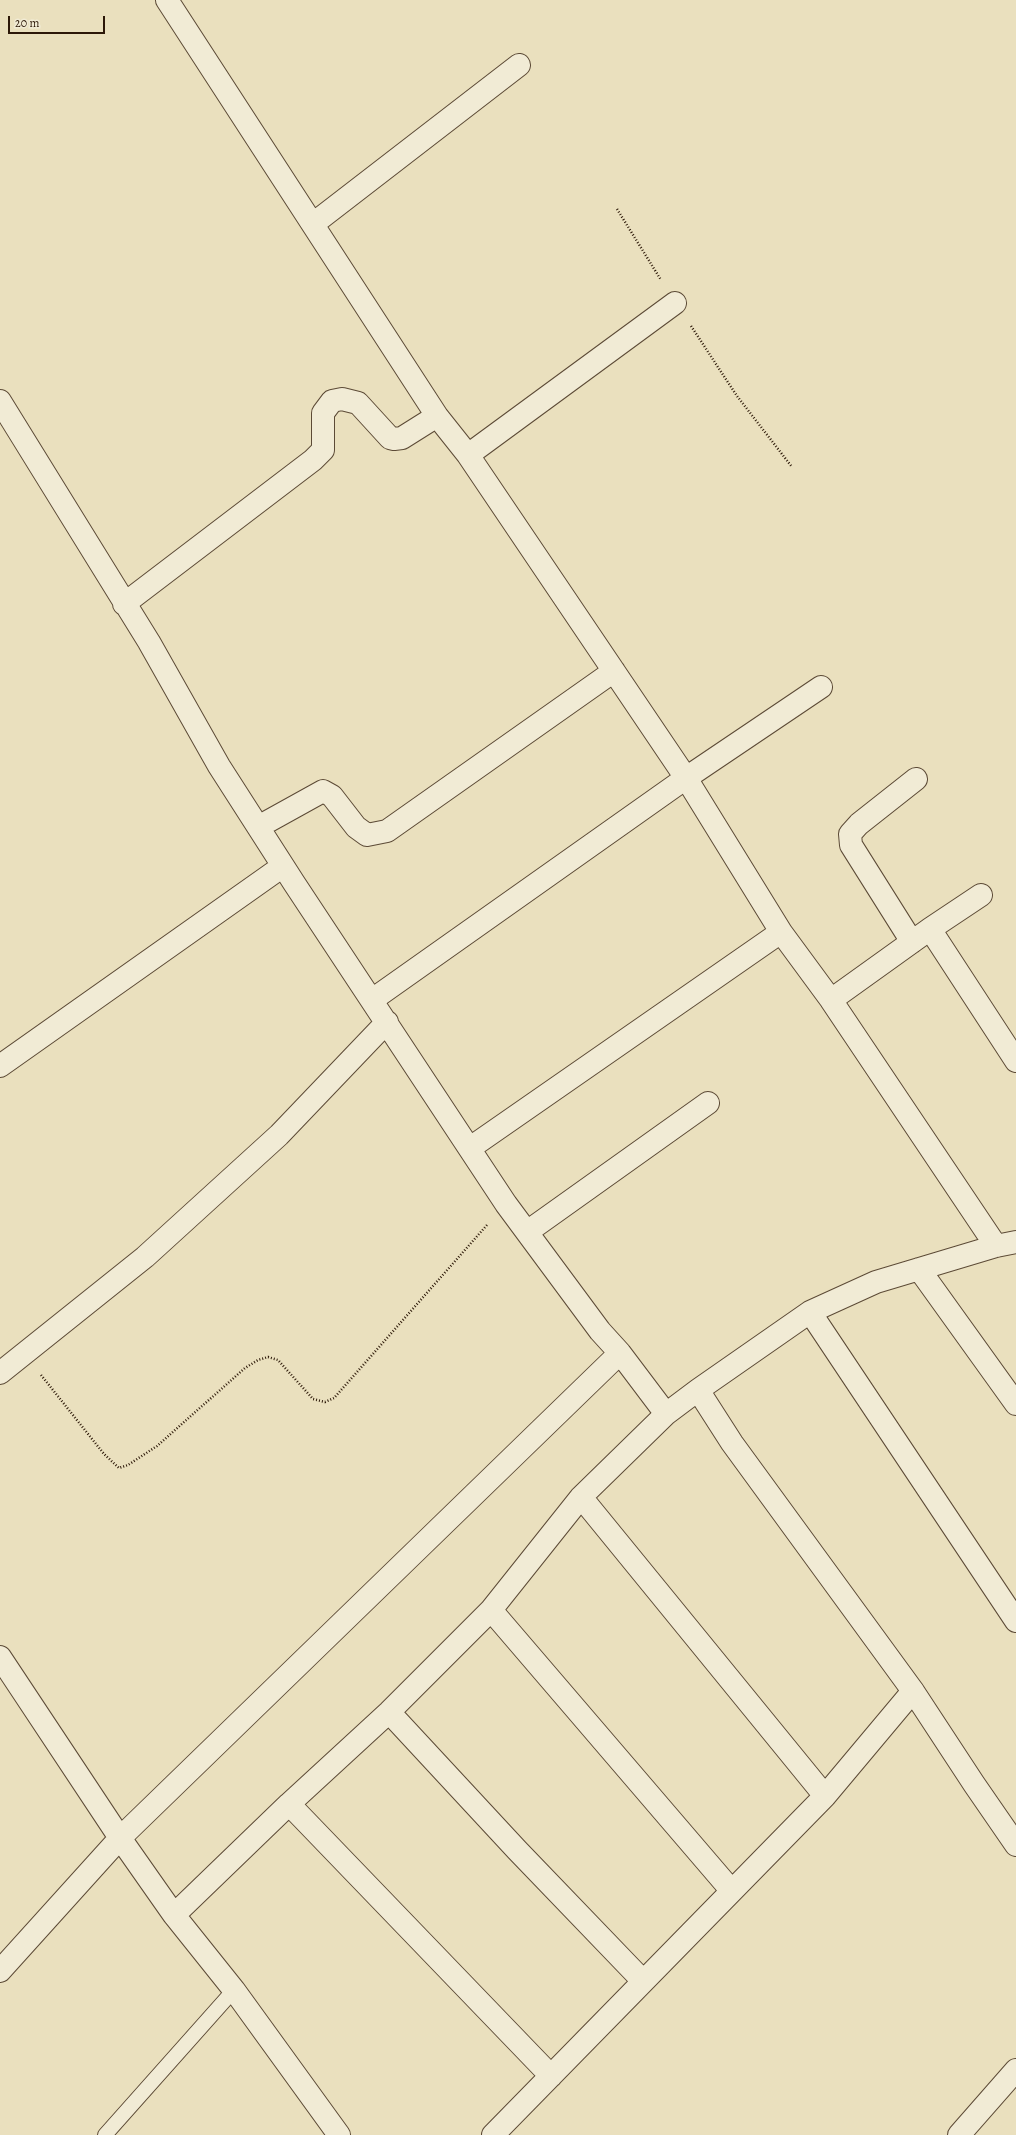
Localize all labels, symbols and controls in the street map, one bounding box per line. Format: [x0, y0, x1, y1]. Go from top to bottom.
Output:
scale bar [10, 8, 107, 34]
text: 20 m [15, 15, 39, 31]

